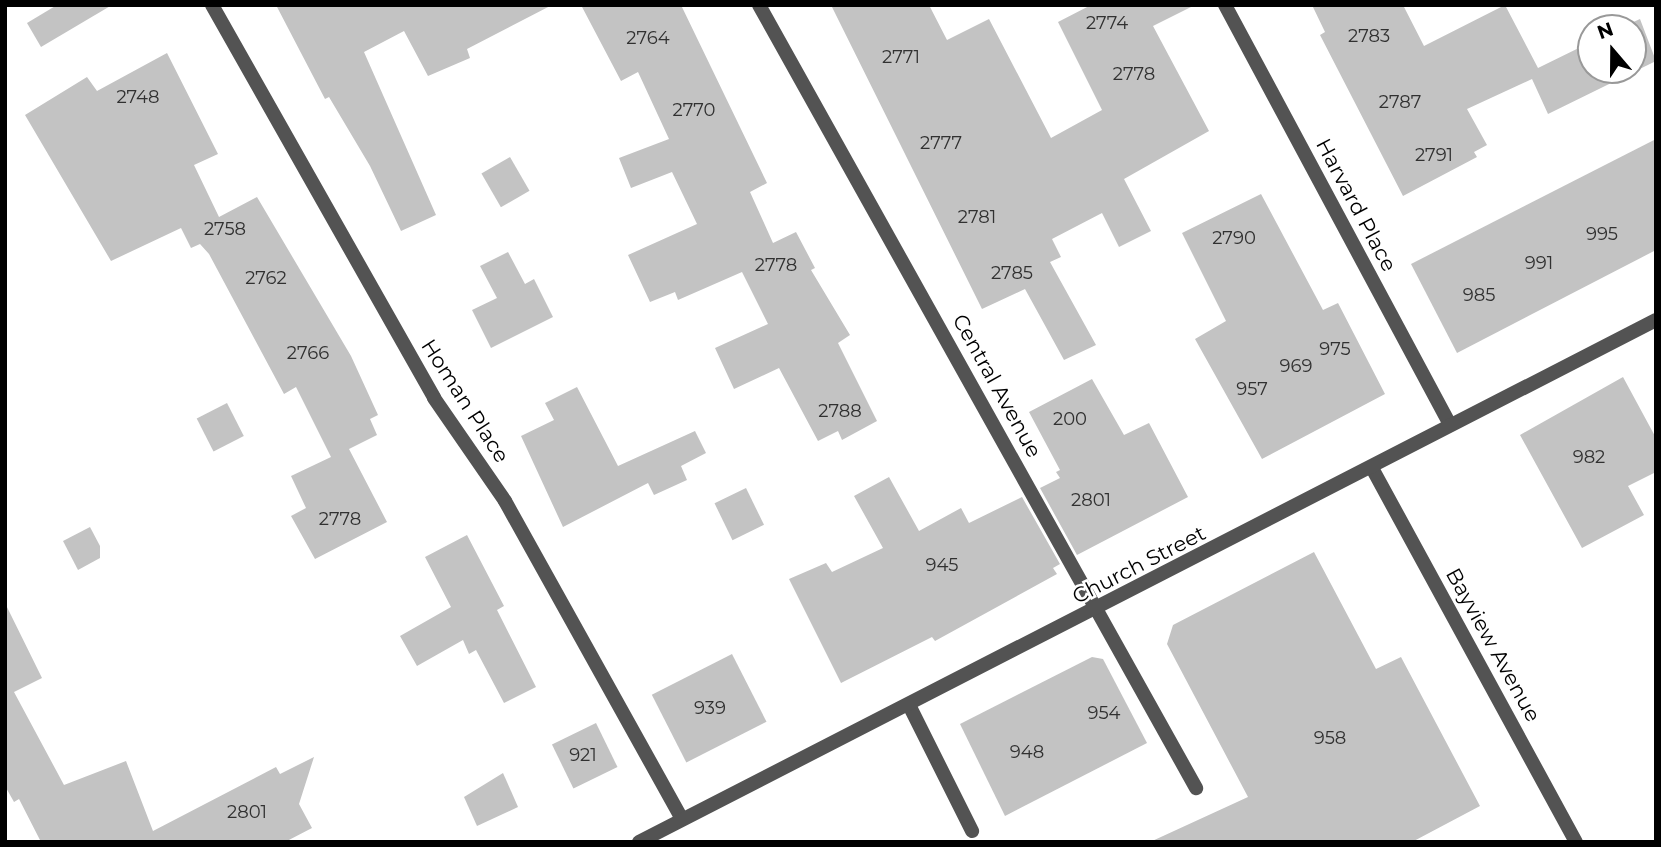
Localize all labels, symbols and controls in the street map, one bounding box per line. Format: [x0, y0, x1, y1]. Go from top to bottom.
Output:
house number: 2774 [1086, 12, 1128, 34]
north arrow [1577, 14, 1647, 84]
text: N [1594, 17, 1616, 44]
house number: 2783 [1348, 25, 1390, 47]
house number: 2764 [626, 27, 670, 49]
house number: 2771 [882, 46, 920, 68]
house number: 2778 [1113, 63, 1155, 85]
house number: 2748 [116, 86, 160, 108]
house number: 2787 [1379, 91, 1421, 113]
house number: 2770 [673, 99, 715, 121]
house number: 2777 [920, 132, 962, 154]
street label: Harvard Place [1310, 134, 1402, 276]
house number: 2791 [1415, 144, 1453, 166]
house number: 2781 [958, 206, 996, 228]
house number: 2758 [204, 218, 246, 240]
house number: 995 [1586, 223, 1618, 245]
house number: 2790 [1212, 227, 1256, 249]
house number: 991 [1525, 252, 1553, 274]
house number: 2778 [755, 254, 797, 276]
house number: 2785 [991, 262, 1033, 284]
house number: 2762 [245, 267, 287, 289]
house number: 985 [1463, 284, 1495, 306]
street label: Central Avenue [947, 310, 1047, 462]
street label: Homan Place [416, 335, 514, 467]
house number: 975 [1319, 338, 1351, 360]
house number: 2766 [287, 342, 329, 364]
house number: 969 [1280, 355, 1312, 377]
house number: 957 [1236, 378, 1268, 400]
house number: 2788 [818, 400, 862, 422]
house number: 200 [1053, 408, 1087, 430]
house number: 982 [1573, 446, 1605, 468]
house number: 2801 [1071, 489, 1111, 511]
house number: 2778 [319, 508, 361, 530]
street label: Church Street [1068, 521, 1210, 609]
house number: 945 [925, 554, 959, 576]
street label: Bayview Avenue [1440, 564, 1546, 726]
house number: 939 [694, 697, 726, 719]
house number: 954 [1087, 702, 1121, 724]
house number: 958 [1314, 727, 1346, 749]
house number: 948 [1010, 741, 1044, 763]
house number: 921 [569, 744, 597, 766]
house number: 2801 [227, 801, 267, 823]

